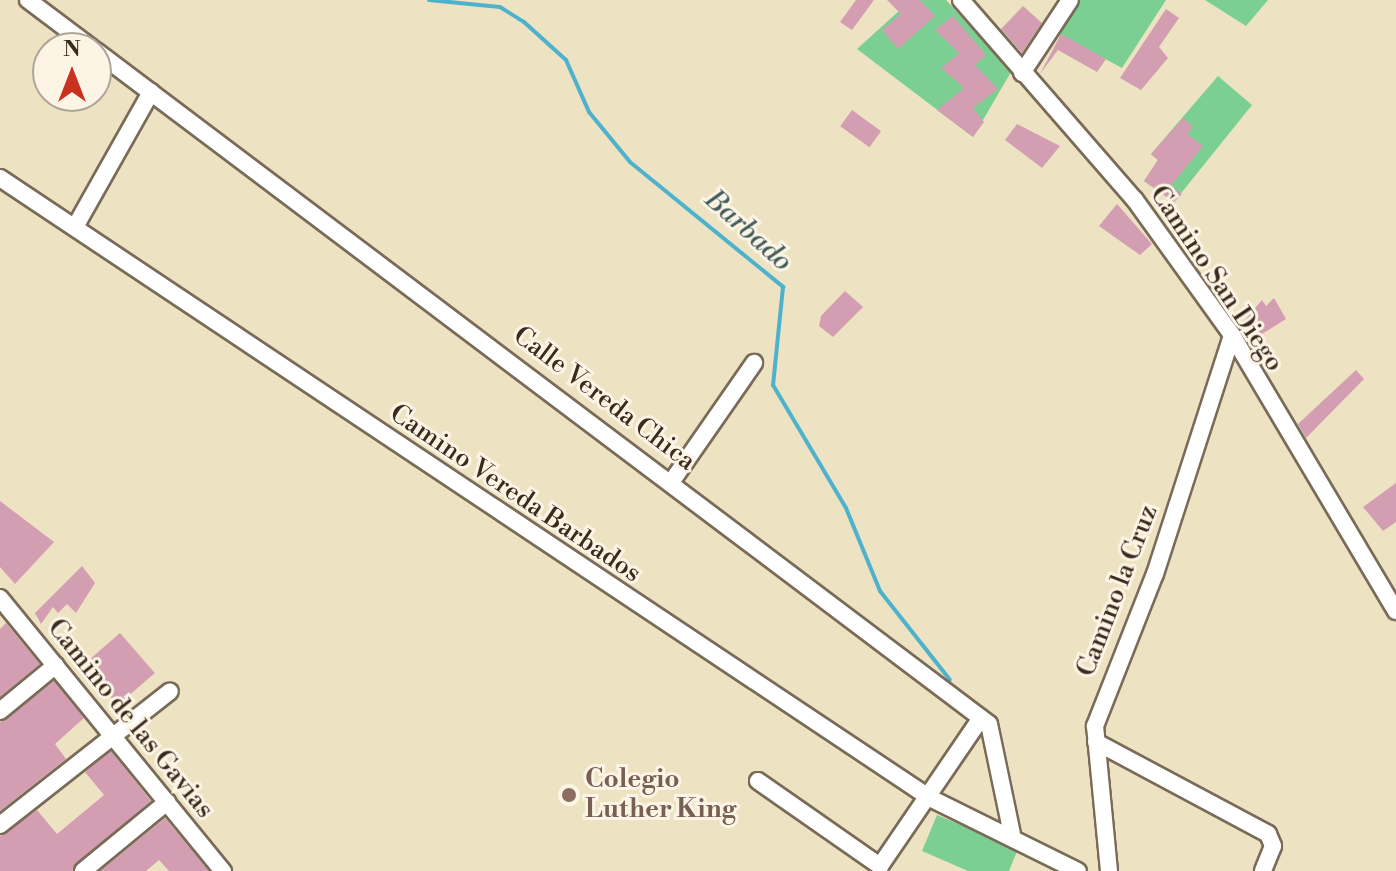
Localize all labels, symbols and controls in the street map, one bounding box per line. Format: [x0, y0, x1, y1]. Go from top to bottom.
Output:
north arrow [32, 32, 112, 112]
text: N [63, 36, 81, 63]
street label: Camino San Diego [1142, 180, 1290, 378]
water label: Barbado [697, 183, 799, 279]
street label: Calle Vereda Chica [507, 320, 701, 478]
street label: Camino Vereda Barbados [384, 398, 646, 590]
street label: Camino la Cruz [1071, 501, 1165, 681]
street label: Camino de las Gavias [40, 613, 220, 825]
place label: Colegio Luther King [585, 764, 736, 826]
marker: Colegio Luther King [560, 786, 578, 804]

